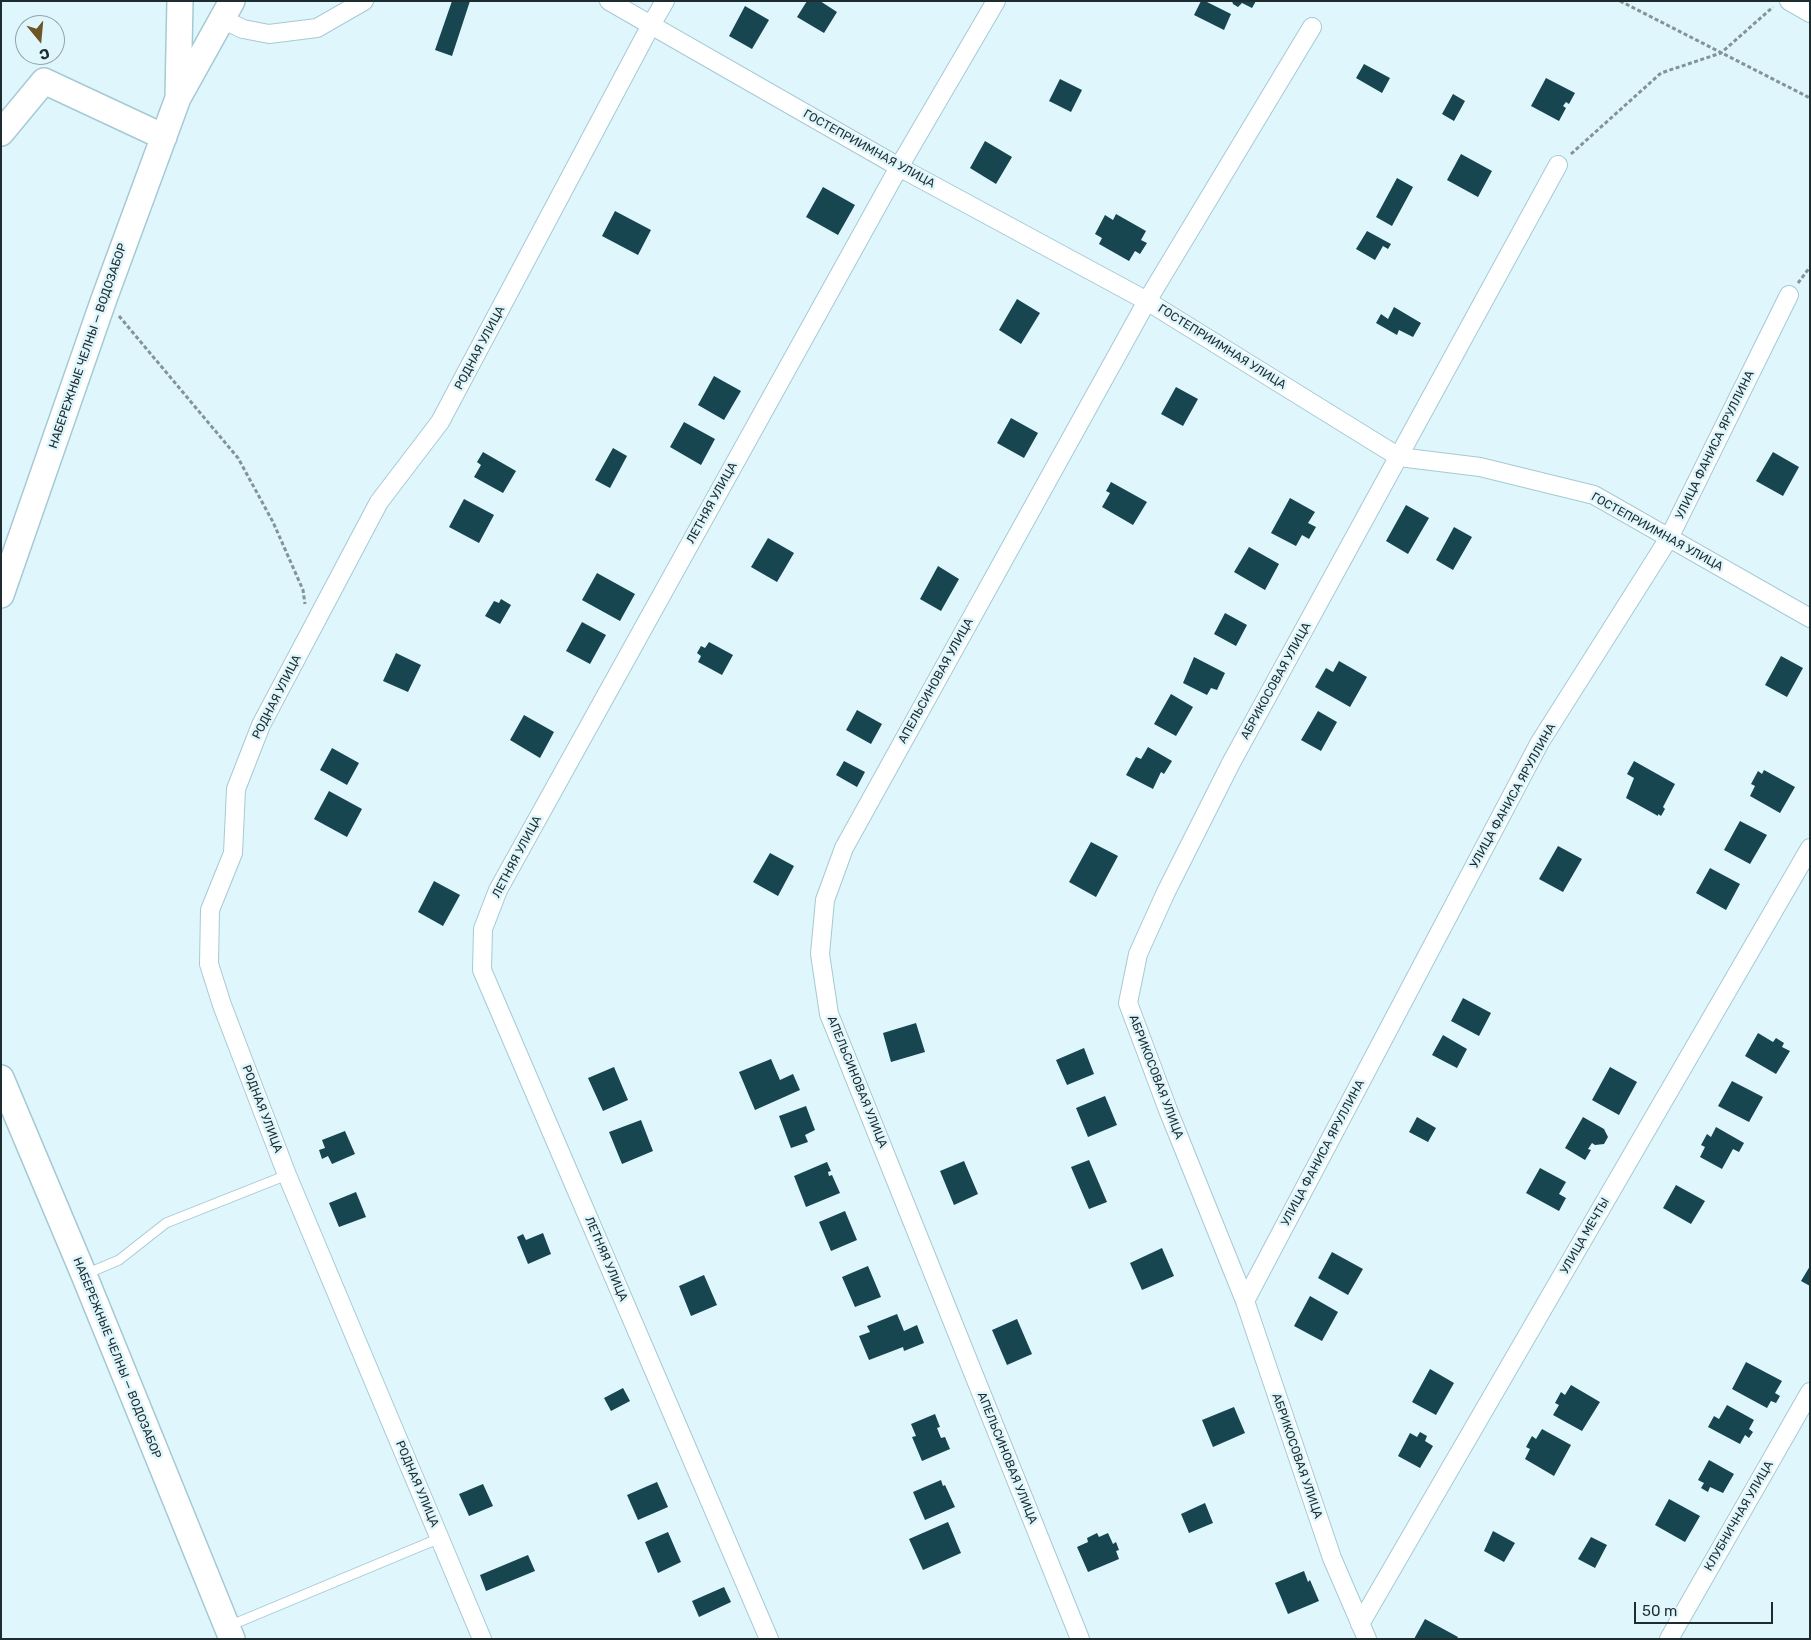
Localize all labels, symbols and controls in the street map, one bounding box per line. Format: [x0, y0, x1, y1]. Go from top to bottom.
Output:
north arrow [15, 15, 65, 65]
text: С [37, 44, 51, 63]
street label: ГОСТЕПРИИМНАЯ УЛИЦА [801, 107, 937, 191]
street label: НАБЕРЕЖНЫЕ ЧЕЛНЫ — ВОДОЗАБОР [46, 242, 130, 450]
street label: ГОСТЕПРИИМНАЯ УЛИЦА [1155, 302, 1289, 392]
street label: РОДНАЯ УЛИЦА [452, 304, 508, 392]
street label: УЛИЦА ФАНИСА ЯРУЛЛИНА [1673, 368, 1757, 522]
street label: ЛЕТНЯЯ УЛИЦА [684, 460, 740, 546]
street label: ГОСТЕПРИИМНАЯ УЛИЦА [1589, 490, 1725, 574]
street label: АПЕЛЬСИНОВАЯ УЛИЦА [896, 616, 976, 746]
street label: АБРИКОСОВАЯ УЛИЦА [1238, 620, 1314, 742]
street label: РОДНАЯ УЛИЦА [250, 652, 304, 742]
street label: УЛИЦА ФАНИСА ЯРУЛЛИНА [1467, 721, 1559, 871]
street label: ЛЕТНЯЯ УЛИЦА [489, 813, 545, 901]
street label: АБРИКОСОВАЯ УЛИЦА [1126, 1013, 1186, 1141]
street label: АПЕЛЬСИНОВАЯ УЛИЦА [824, 1014, 890, 1150]
street label: РОДНАЯ УЛИЦА [239, 1063, 285, 1155]
street label: УЛИЦА ФАНИСА ЯРУЛЛИНА [1278, 1078, 1368, 1228]
street label: УЛИЦА МЕЧТЫ [1557, 1195, 1613, 1277]
street label: ЛЕТНЯЯ УЛИЦА [582, 1214, 630, 1304]
street label: НАБЕРЕЖНЫЕ ЧЕЛНЫ — ВОДОЗАБОР [70, 1255, 164, 1461]
street label: АПЕЛЬСИНОВАЯ УЛИЦА [974, 1390, 1040, 1526]
street label: АБРИКОСОВАЯ УЛИЦА [1269, 1391, 1325, 1521]
street label: РОДНАЯ УЛИЦА [392, 1439, 442, 1529]
street label: КЛУБНИЧНАЯ УЛИЦА [1702, 1458, 1776, 1574]
scale bar [1636, 1592, 1775, 1624]
text: 50 m [1642, 1602, 1677, 1620]

